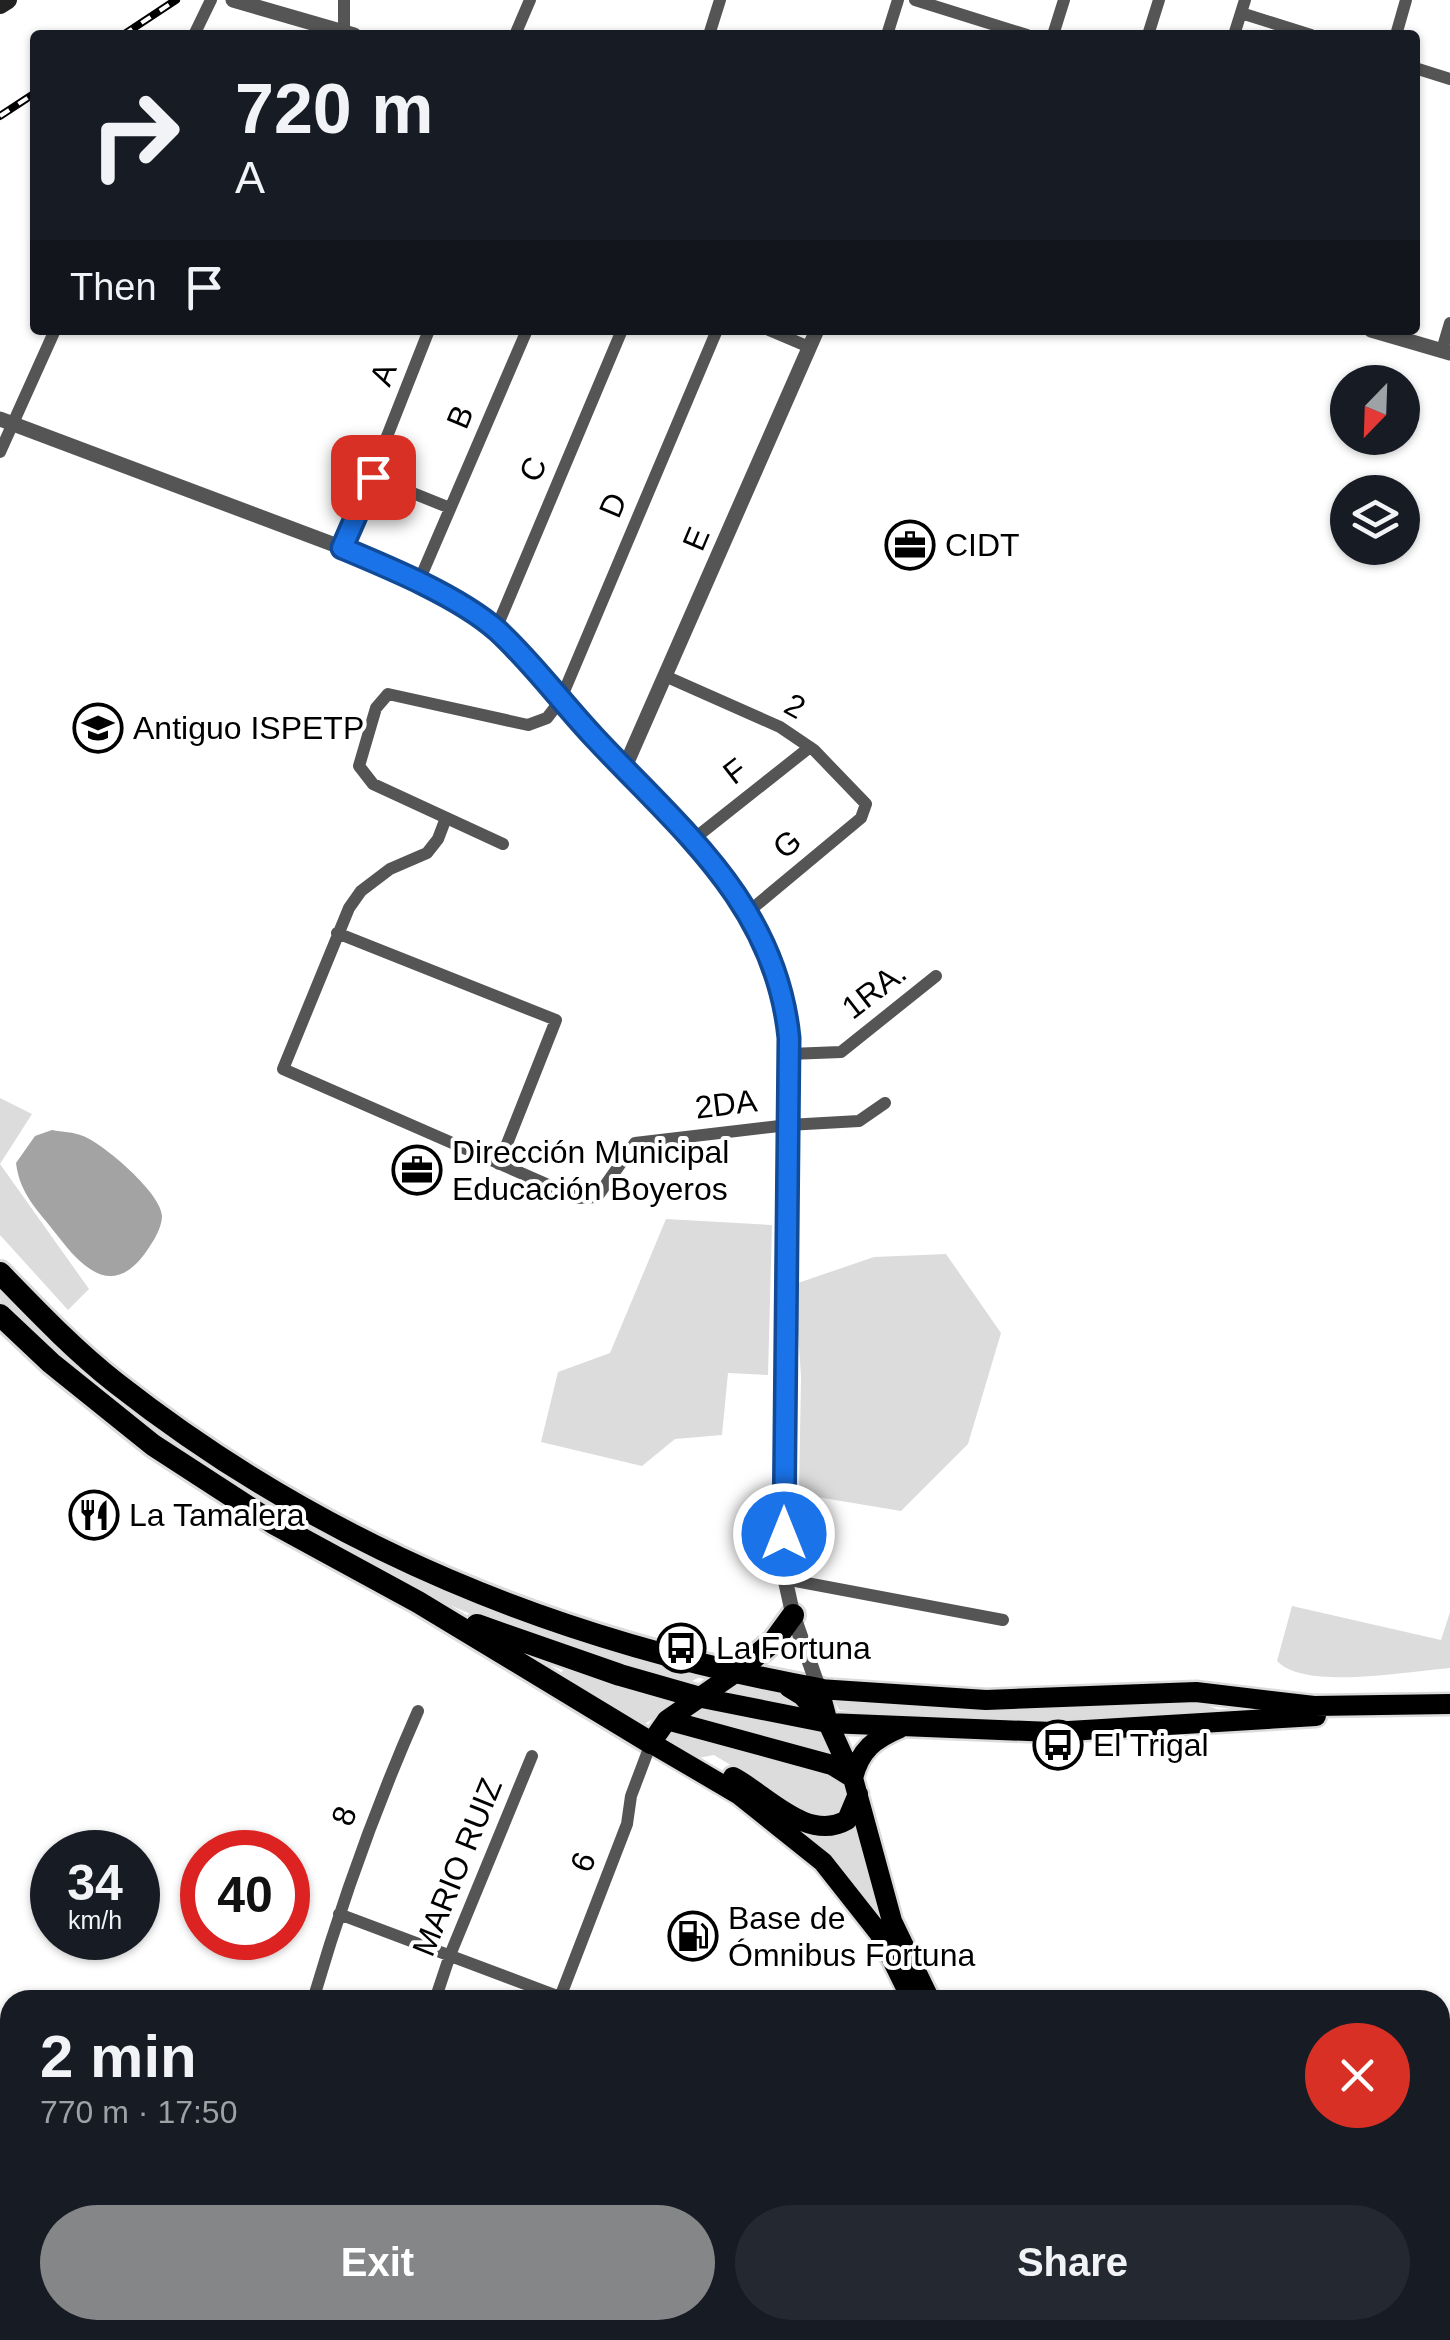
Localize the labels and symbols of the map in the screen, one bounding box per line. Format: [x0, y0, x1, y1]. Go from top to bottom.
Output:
street label: A [362, 357, 404, 390]
north arrow [1330, 365, 1420, 455]
street label: B [439, 400, 481, 434]
pin [331, 435, 416, 520]
street label: C [512, 451, 554, 487]
street label: D [592, 487, 634, 523]
office icon: CIDT [884, 519, 936, 571]
street label: E [675, 522, 717, 556]
place label: CIDT [945, 527, 1020, 563]
street label: 2 [778, 686, 812, 726]
school or university icon: Antiguo ISPETP [72, 702, 124, 754]
place label: Antiguo ISPETP [133, 710, 364, 746]
street label: F [716, 751, 754, 791]
street label: G [766, 822, 808, 866]
street label: 1RA. [835, 954, 913, 1026]
street label: 2DA [693, 1082, 760, 1126]
place label: Dirección Municipal Educación Boyeros [452, 1134, 729, 1207]
office icon: Dirección Municipal Educación Boyeros [391, 1144, 443, 1196]
position arrow [732, 1482, 836, 1586]
restaurant icon: La Tamalera [68, 1489, 120, 1541]
place label: La Tamalera [129, 1497, 305, 1533]
bus stop icon: La Fortuna [655, 1622, 707, 1674]
place label: La Fortuna [716, 1630, 871, 1666]
bus stop icon: El Trigal [1032, 1719, 1084, 1771]
place label: El Trigal [1093, 1727, 1209, 1763]
street label: MARIO RUIZ [405, 1773, 509, 1961]
street label: 8 [324, 1801, 364, 1831]
speed limit sign: 40 [180, 1830, 310, 1960]
street label: 6 [563, 1847, 603, 1877]
place label: Base de Ómnibus Fortuna [728, 1900, 975, 1973]
fuel station icon: Base de Ómnibus Fortuna [667, 1910, 719, 1962]

